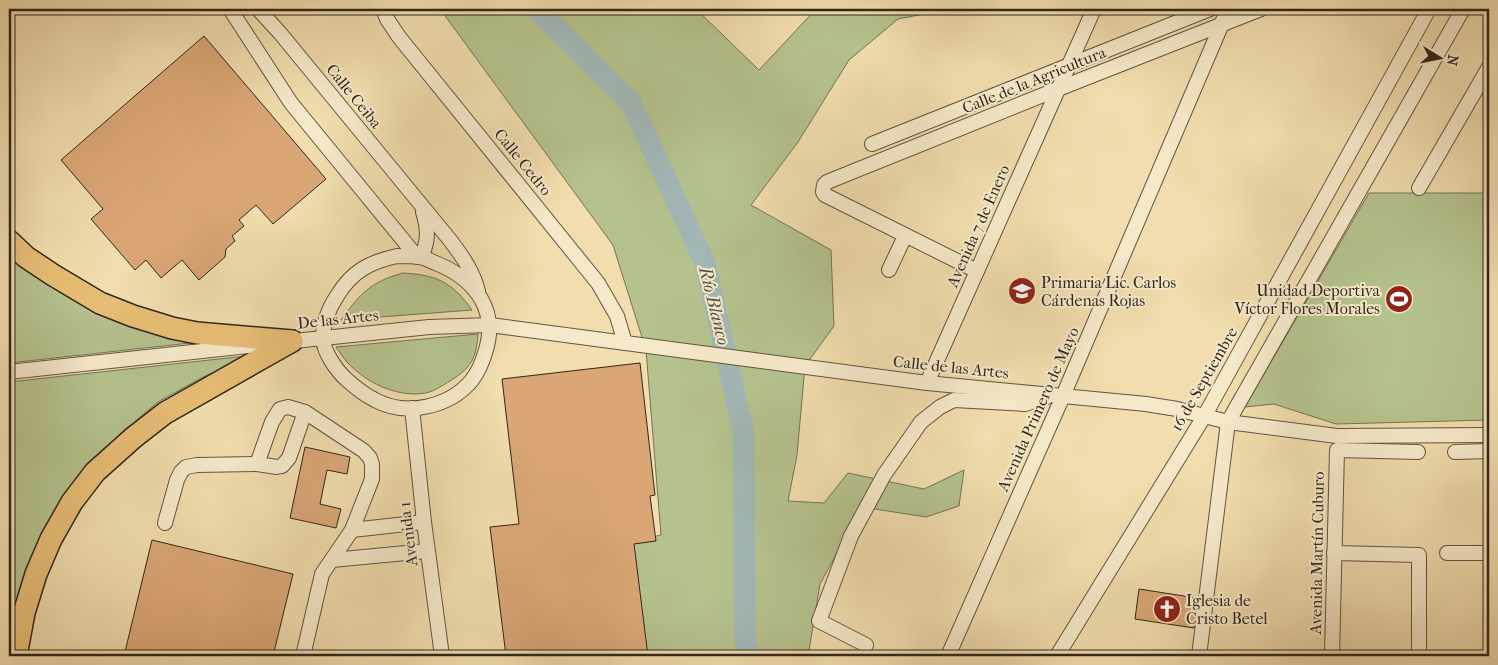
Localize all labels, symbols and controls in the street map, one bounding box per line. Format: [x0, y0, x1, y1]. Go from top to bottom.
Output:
north arrow [1416, 32, 1466, 82]
street label: Calle de la Agricultura [959, 42, 1109, 118]
text: N [1443, 53, 1462, 67]
street label: Calle Ceiba [322, 60, 386, 132]
street label: Calle Cedro [490, 125, 556, 199]
street label: Avenida 7 de Enero [942, 162, 1014, 291]
water label: Río Blanco [694, 264, 734, 347]
place label: Primaria Lic. Carlos Cárdenas Rojas [1041, 273, 1176, 310]
school or university icon: Primaria Lic. Carlos Cárdenas Rojas [1007, 276, 1037, 306]
place label: Unidad Deportiva Víctor Flores Morales [1234, 281, 1381, 318]
sports icon: Unidad Deportiva Víctor Flores Morales [1384, 284, 1414, 314]
street label: De las Artes [296, 305, 380, 333]
street label: Avenida Primero de Mayo [993, 324, 1083, 495]
street label: 16 de Septiembre [1167, 324, 1242, 434]
street label: Calle de las Artes [892, 351, 1010, 383]
street label: Avenida Martín Cuburo [1306, 471, 1328, 636]
street label: Avenida 1 [395, 501, 421, 568]
place label: Iglesia de Cristo Betel [1186, 591, 1268, 628]
church icon: Iglesia de Cristo Betel [1152, 594, 1182, 624]

